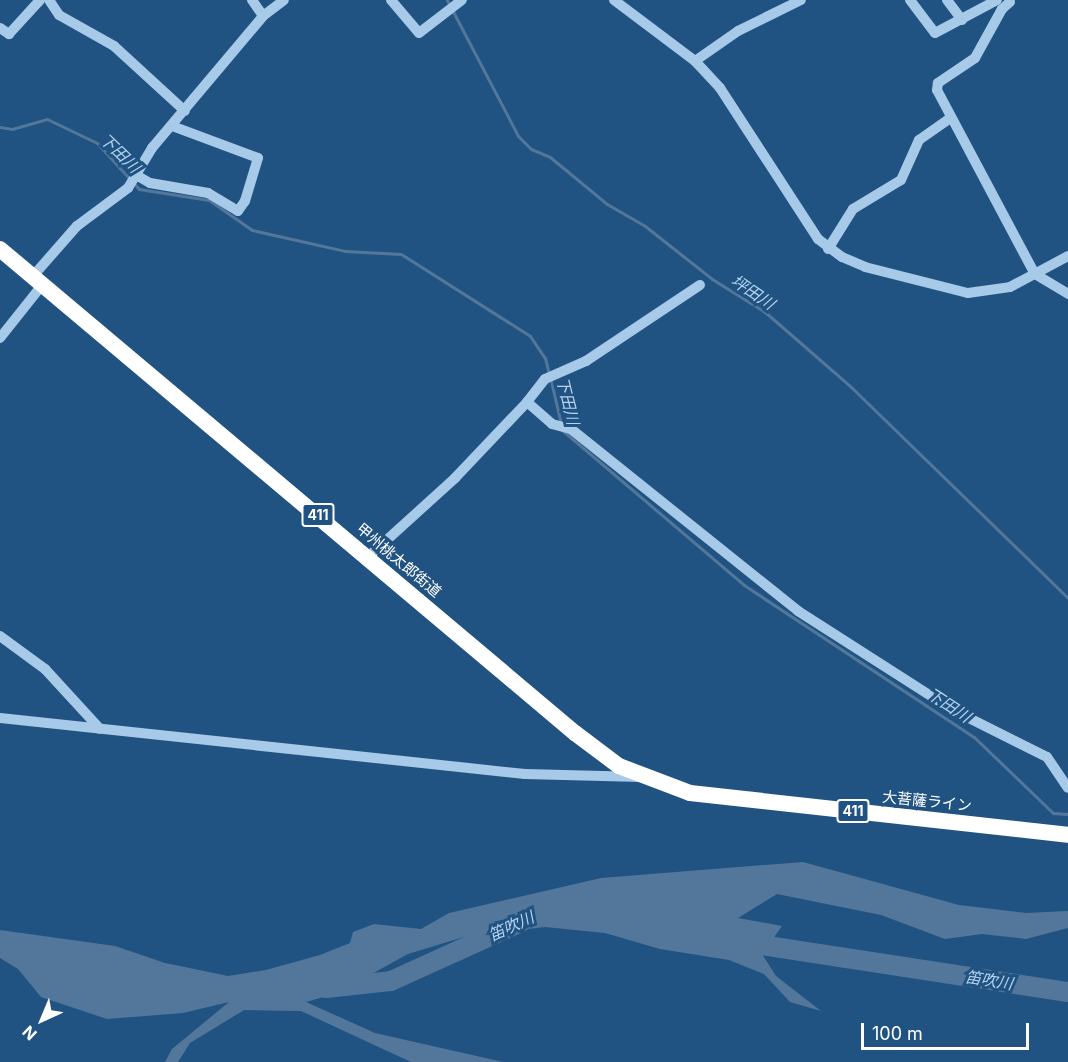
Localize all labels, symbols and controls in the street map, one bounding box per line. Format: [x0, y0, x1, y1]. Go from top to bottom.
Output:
water label: 下田川 [96, 129, 144, 177]
water label: 坪田川 [728, 271, 778, 313]
water label: 下田川 [553, 375, 583, 427]
road number: 411 [300, 504, 336, 526]
street label: 甲州桃太郎街道 [353, 519, 445, 601]
water label: 下田川 [924, 684, 974, 726]
street label: 大菩薩ライン [881, 787, 973, 815]
road number: 411 [835, 800, 871, 822]
water label: 笛吹川 [485, 907, 537, 945]
water label: 笛吹川 [964, 967, 1014, 993]
north arrow [12, 990, 72, 1050]
scale bar [864, 1011, 1032, 1049]
text: N [18, 1022, 41, 1044]
text: 100 m [872, 1023, 923, 1044]

